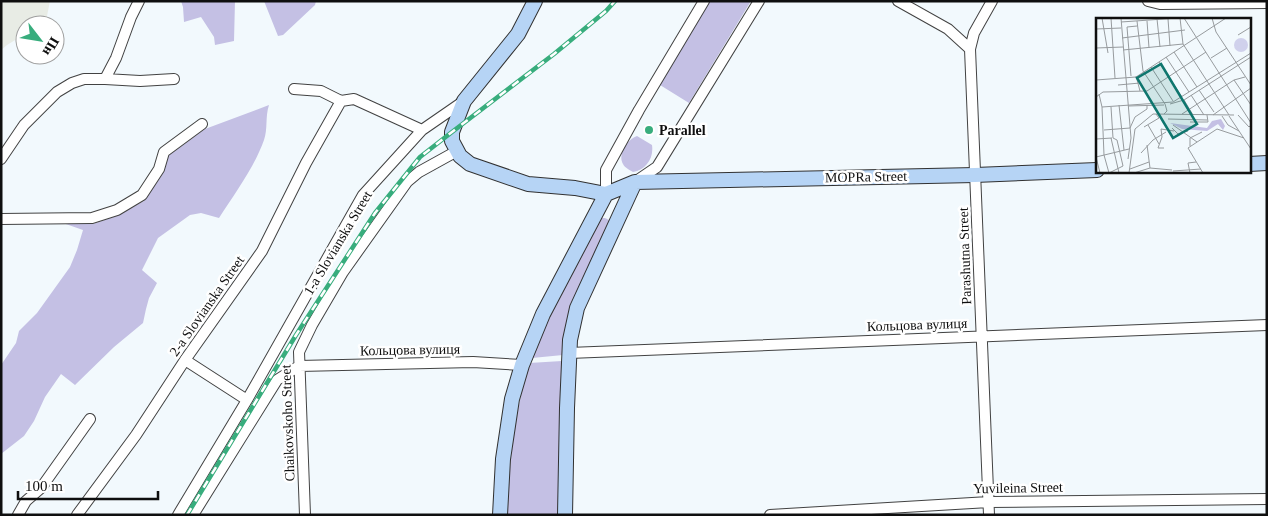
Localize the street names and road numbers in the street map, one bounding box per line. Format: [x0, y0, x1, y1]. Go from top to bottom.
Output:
street label: MOPRa Street [825, 169, 907, 185]
street label: 1-a Slovianska Street [301, 188, 375, 298]
street label: Parashutna Street [956, 207, 974, 305]
street label: 2-a Slovianska Street [167, 253, 247, 359]
street label: Кольцова вулиця [867, 316, 968, 334]
street label: Кольцова вулиця [360, 342, 461, 358]
street label: Chaikovskoho Street [278, 364, 298, 482]
street label: Yuvileina Street [973, 480, 1063, 496]

